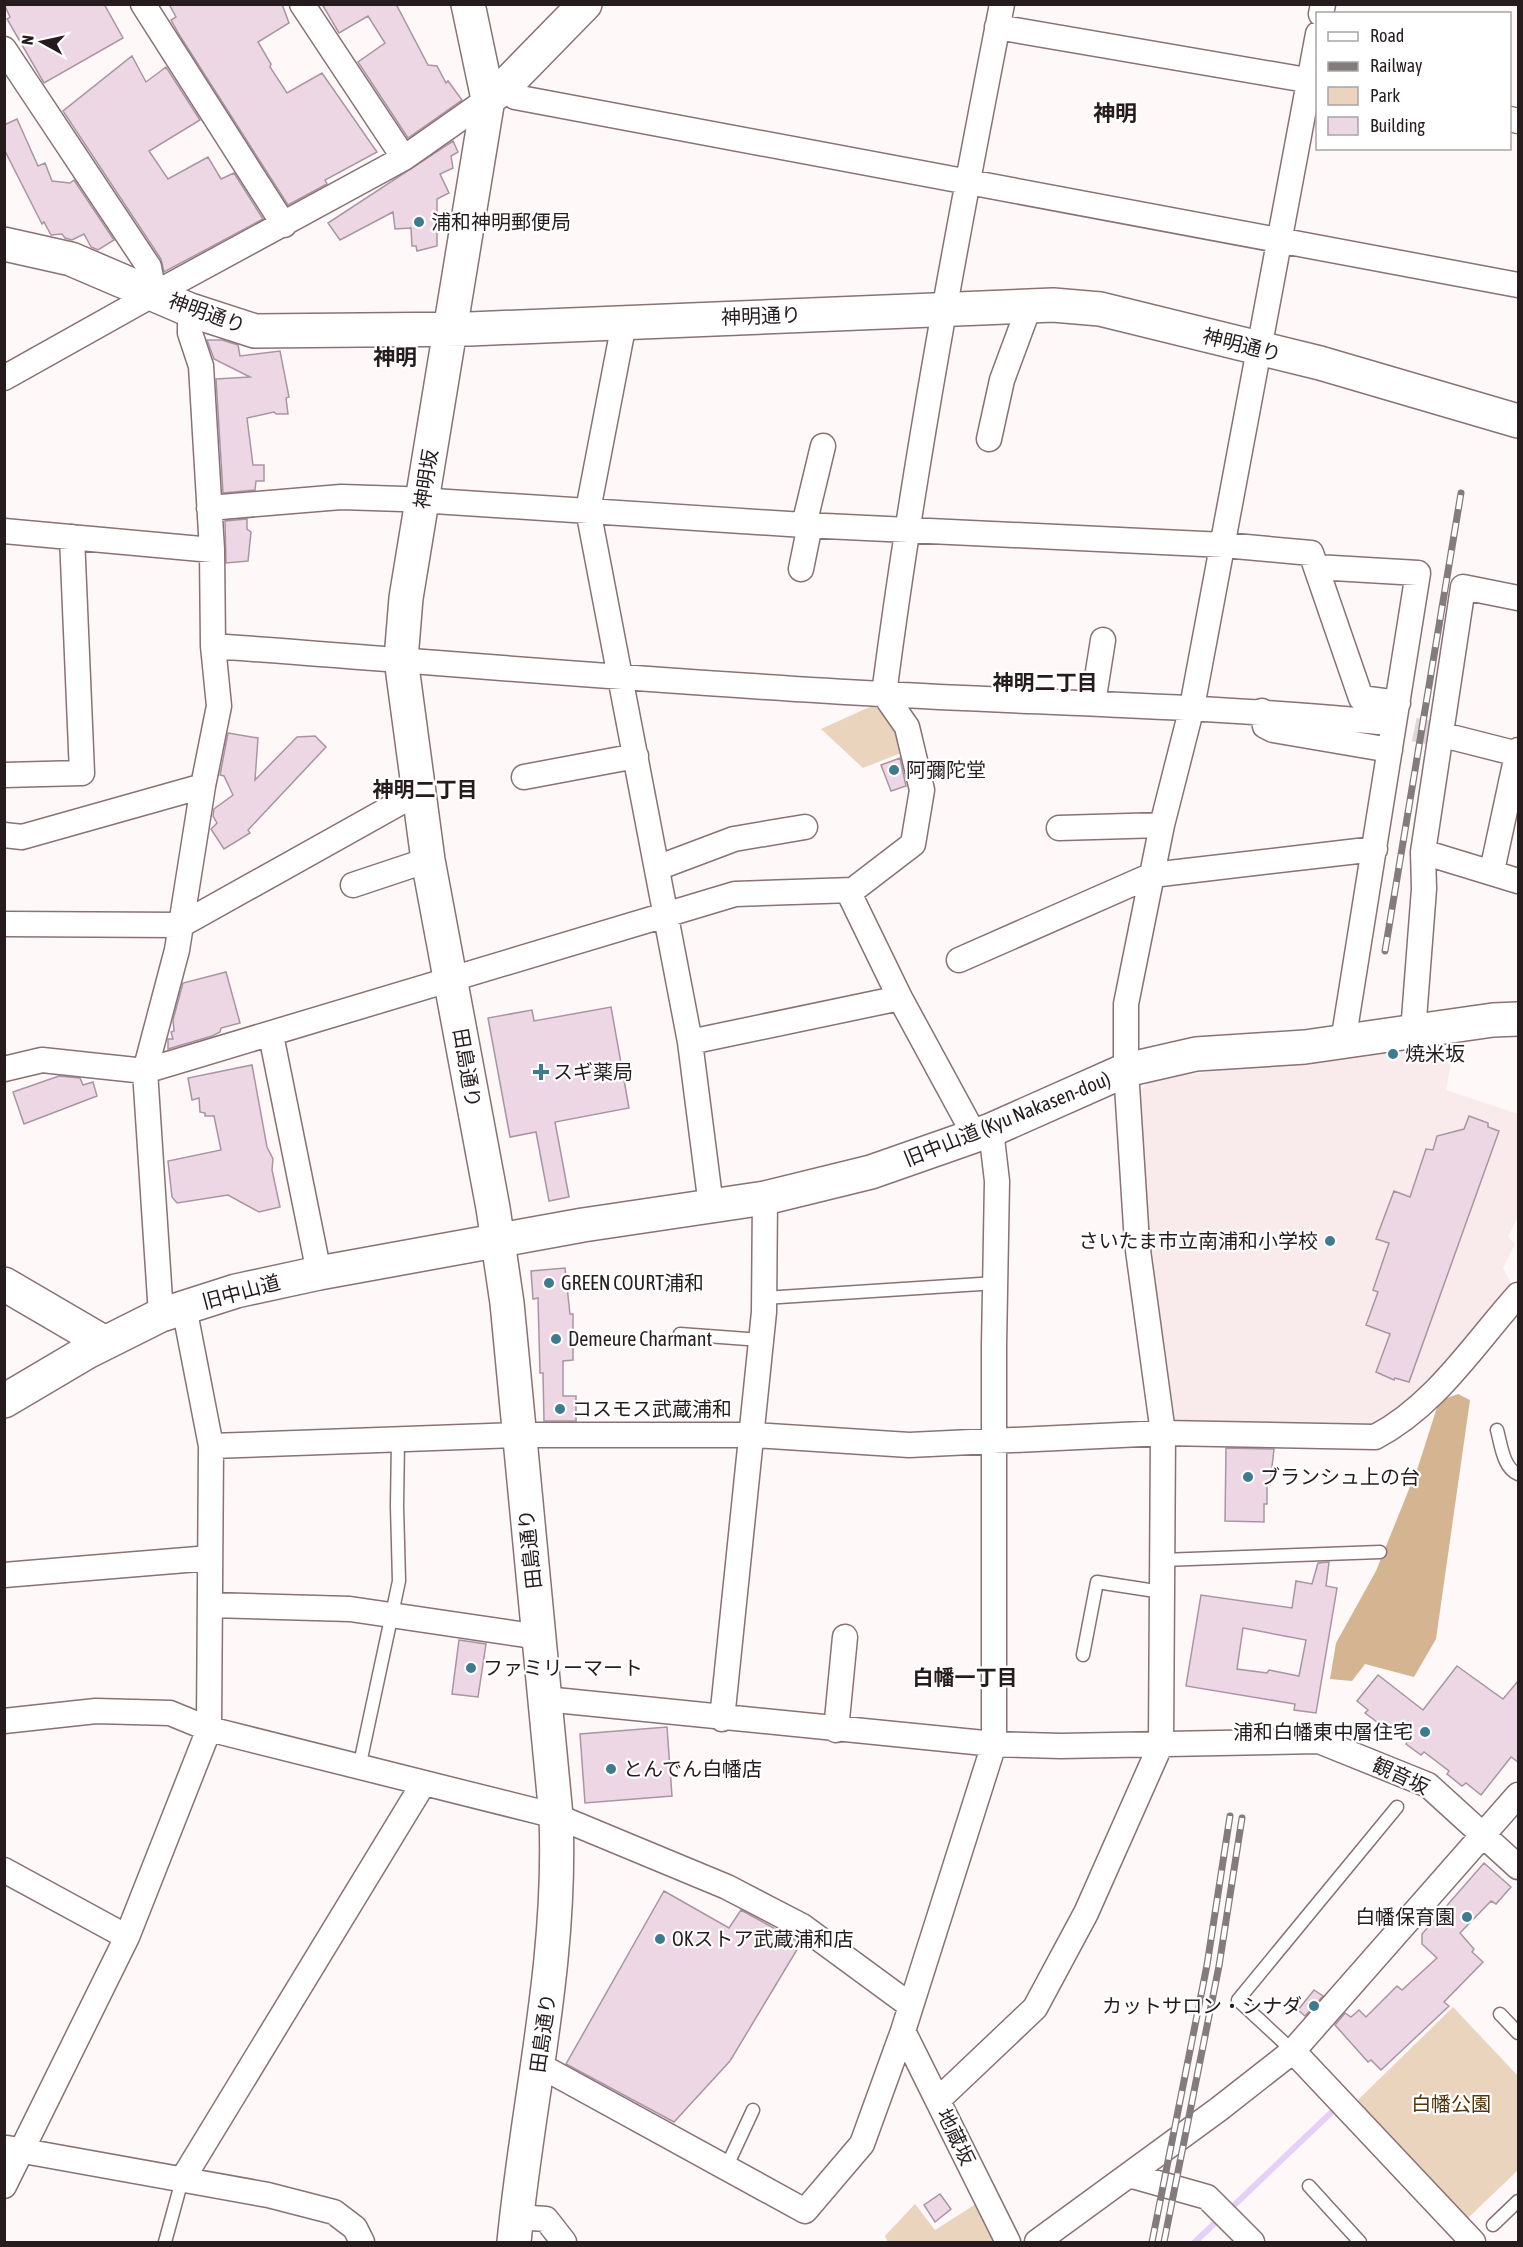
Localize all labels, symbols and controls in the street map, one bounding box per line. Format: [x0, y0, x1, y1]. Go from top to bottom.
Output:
north arrow [12, 12, 72, 72]
legend [1316, 12, 1511, 150]
text: Road [1370, 25, 1404, 46]
text: N [18, 34, 37, 46]
text: Railway [1370, 55, 1422, 76]
text: Park [1370, 85, 1400, 106]
district label: 神明 [1093, 100, 1137, 126]
text: Building [1370, 115, 1425, 136]
place label: 浦和神明郵便局 [431, 210, 571, 233]
marker: 浦和神明郵便局 [412, 215, 426, 229]
street label: 神明通り [166, 288, 249, 337]
street label: 神明通り [721, 303, 801, 328]
street label: 神明通り [1201, 324, 1284, 365]
district label: 神明 [373, 344, 417, 370]
street label: 神明坂 [409, 447, 442, 510]
district label: 神明二丁目 [993, 670, 1098, 694]
place label: 阿彌陀堂 [906, 758, 986, 781]
marker: 阿彌陀堂 [887, 763, 901, 777]
district label: 神明二丁目 [373, 777, 478, 801]
street label: 田島通り [449, 1027, 486, 1109]
place label: 焼米坂 [1405, 1042, 1465, 1065]
marker: 焼米坂 [1386, 1047, 1400, 1061]
place label: スギ薬局 [553, 1060, 633, 1083]
marker: スギ薬局 [534, 1065, 548, 1079]
street label: 旧中山道 (Kyu Nakasen-dou) [900, 1067, 1113, 1171]
place label: さいたま市立南浦和小学校 [1079, 1229, 1318, 1252]
marker: さいたま市立南浦和小学校 [1323, 1234, 1337, 1248]
street label: 旧中山道 [199, 1270, 282, 1313]
place label: GREEN COURT浦和 [561, 1271, 704, 1294]
marker: GREEN COURT浦和 [542, 1276, 556, 1290]
place label: Demeure Charmant [568, 1327, 712, 1350]
marker: Demeure Charmant [549, 1332, 563, 1346]
place label: コスモス武蔵浦和 [572, 1397, 732, 1420]
marker: コスモス武蔵浦和 [553, 1402, 567, 1416]
place label: ブランシュ上の台 [1260, 1465, 1420, 1488]
marker: ブランシュ上の台 [1241, 1470, 1255, 1484]
street label: 田島通り [514, 1508, 545, 1590]
place label: ファミリーマート [483, 1656, 643, 1679]
marker: ファミリーマート [464, 1661, 478, 1675]
district label: 白幡一丁目 [913, 1665, 1018, 1689]
place label: 浦和白幡東中層住宅 [1233, 1720, 1413, 1743]
marker: 浦和白幡東中層住宅 [1418, 1725, 1432, 1739]
street label: 観音坂 [1369, 1752, 1433, 1799]
place label: とんでん白幡店 [623, 1757, 762, 1780]
marker: とんでん白幡店 [604, 1762, 618, 1776]
place label: 白幡保育園 [1355, 1905, 1455, 1928]
marker: 白幡保育園 [1460, 1910, 1474, 1924]
place label: OKストア武蔵浦和店 [672, 1927, 853, 1950]
marker: OKストア武蔵浦和店 [653, 1932, 667, 1946]
street label: 田島通り [526, 1992, 559, 2074]
place label: カットサロン・シナダ [1102, 1994, 1302, 2017]
marker: カットサロン・シナダ [1307, 1999, 1321, 2013]
park label: 白幡公園 [1411, 2092, 1491, 2115]
street label: 地蔵坂 [933, 2105, 980, 2169]

